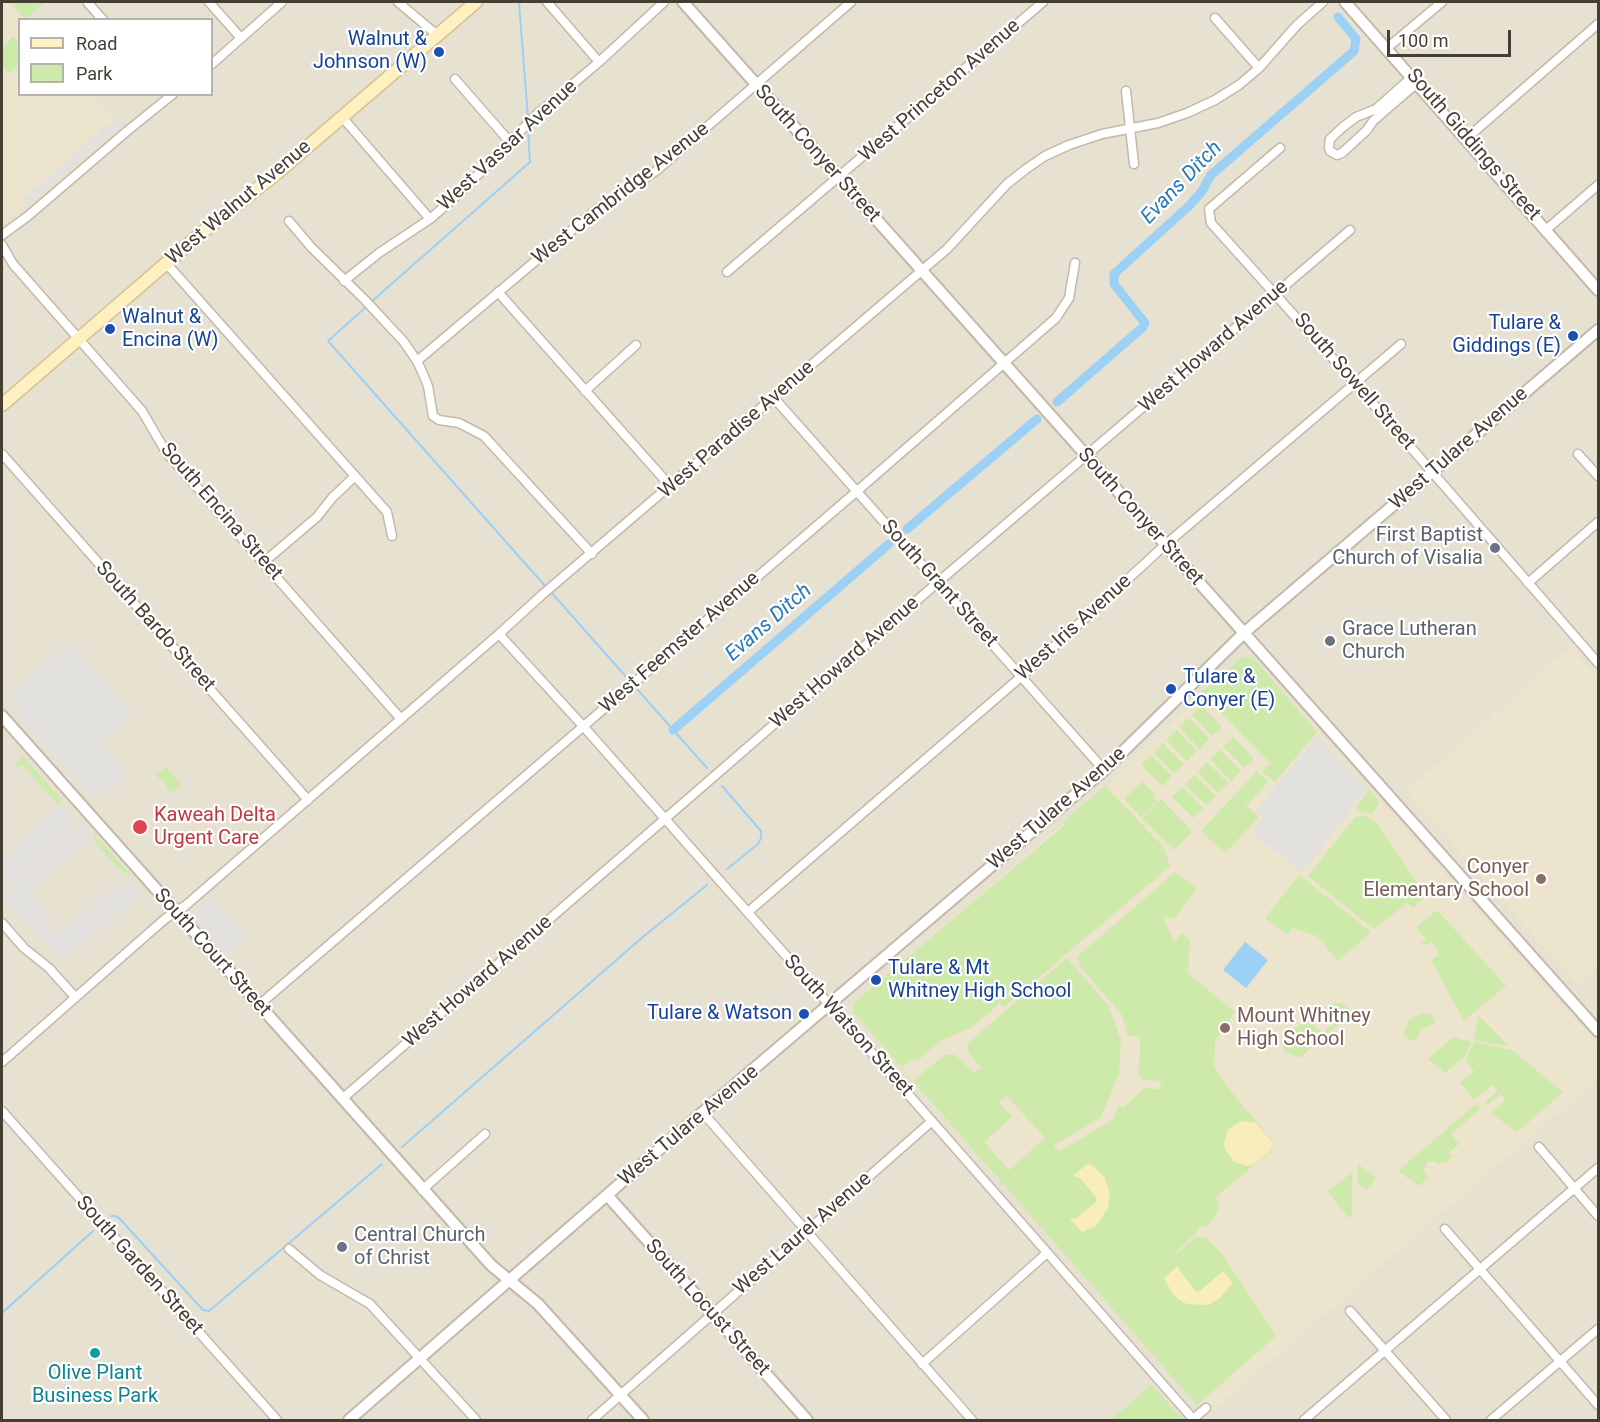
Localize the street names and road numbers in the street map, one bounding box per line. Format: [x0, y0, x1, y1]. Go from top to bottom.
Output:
street label: West Princeton Avenue [855, 15, 1025, 167]
street label: South Giddings Street [1401, 64, 1545, 226]
street label: West Vassar Avenue [433, 75, 583, 217]
street label: South Conyer Street [749, 80, 885, 228]
street label: West Cambridge Avenue [528, 118, 714, 270]
street label: West Walnut Avenue [162, 135, 316, 271]
street label: West Howard Avenue [1135, 276, 1293, 418]
street label: South Sowell Street [1288, 309, 1420, 455]
street label: West Paradise Avenue [654, 356, 820, 504]
street label: West Tulare Avenue [1385, 382, 1533, 516]
street label: South Encina Street [155, 438, 287, 586]
street label: South Conyer Street [1072, 443, 1208, 591]
street label: South Grant Street [876, 515, 1002, 653]
street label: South Bardo Street [90, 557, 220, 697]
street label: West Feemster Avenue [595, 567, 765, 719]
street label: West Iris Avenue [1011, 570, 1137, 686]
street label: West Howard Avenue [766, 592, 924, 734]
street label: West Tulare Avenue [983, 742, 1131, 876]
street label: South Court Street [148, 884, 276, 1022]
street label: West Howard Avenue [399, 911, 557, 1053]
street label: South Watson Street [778, 950, 918, 1102]
street label: West Tulare Avenue [614, 1060, 764, 1192]
street label: West Laurel Avenue [729, 1168, 877, 1300]
street label: South Garden Street [70, 1192, 208, 1340]
street label: South Locust Street [640, 1235, 774, 1381]

